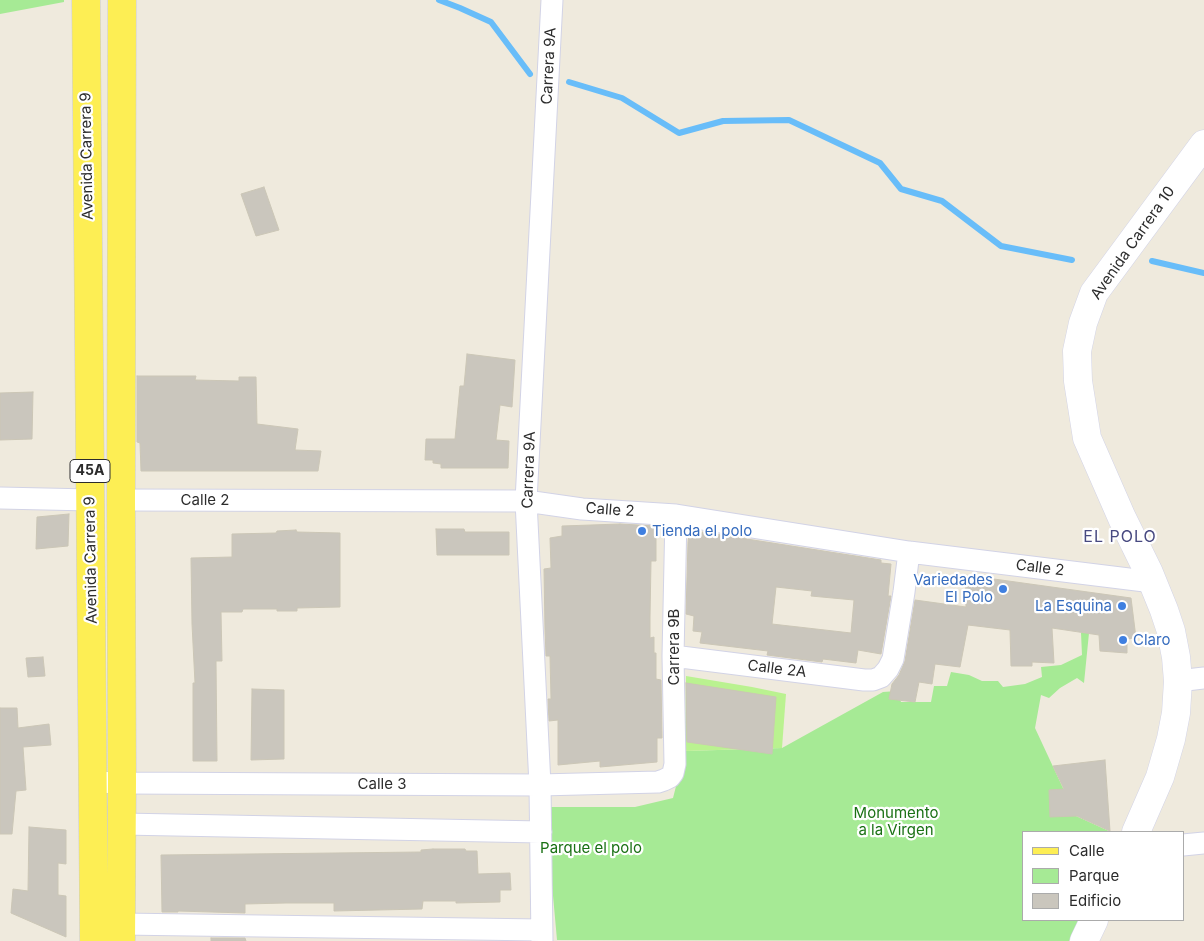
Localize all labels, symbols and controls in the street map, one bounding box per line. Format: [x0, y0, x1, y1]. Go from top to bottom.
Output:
street label: Carrera 9A [538, 27, 560, 105]
street label: Avenida Carrera 9 [77, 92, 97, 220]
street label: Avenida Carrera 10 [1087, 183, 1179, 303]
street label: Carrera 9A [519, 431, 539, 509]
road number: 45A [70, 460, 110, 482]
street label: Calle 2 [181, 491, 229, 509]
street label: Avenida Carrera 9 [81, 496, 101, 624]
street label: Calle 2 [585, 499, 635, 521]
place label: Tienda el polo [652, 522, 752, 540]
marker: Tienda el polo [636, 525, 648, 537]
district label: EL POLO [1082, 527, 1158, 547]
street label: Calle 2 [1015, 556, 1065, 580]
place label: Variedades El Polo [913, 571, 993, 606]
marker: Variedades El Polo [997, 583, 1009, 595]
place label: La Esquina [1035, 597, 1112, 615]
marker: La Esquina [1116, 600, 1128, 612]
street label: Carrera 9B [665, 609, 683, 685]
place label: Claro [1133, 631, 1170, 649]
marker: Claro [1117, 634, 1129, 646]
street label: Calle 2A [747, 656, 807, 682]
street label: Calle 3 [358, 775, 406, 793]
park label: Monumento a la Virgen [854, 804, 938, 839]
legend [1022, 831, 1184, 921]
park label: Parque el polo [540, 839, 642, 857]
text: Calle [1069, 841, 1104, 860]
text: Parque [1069, 866, 1119, 885]
text: Edificio [1069, 891, 1121, 910]

